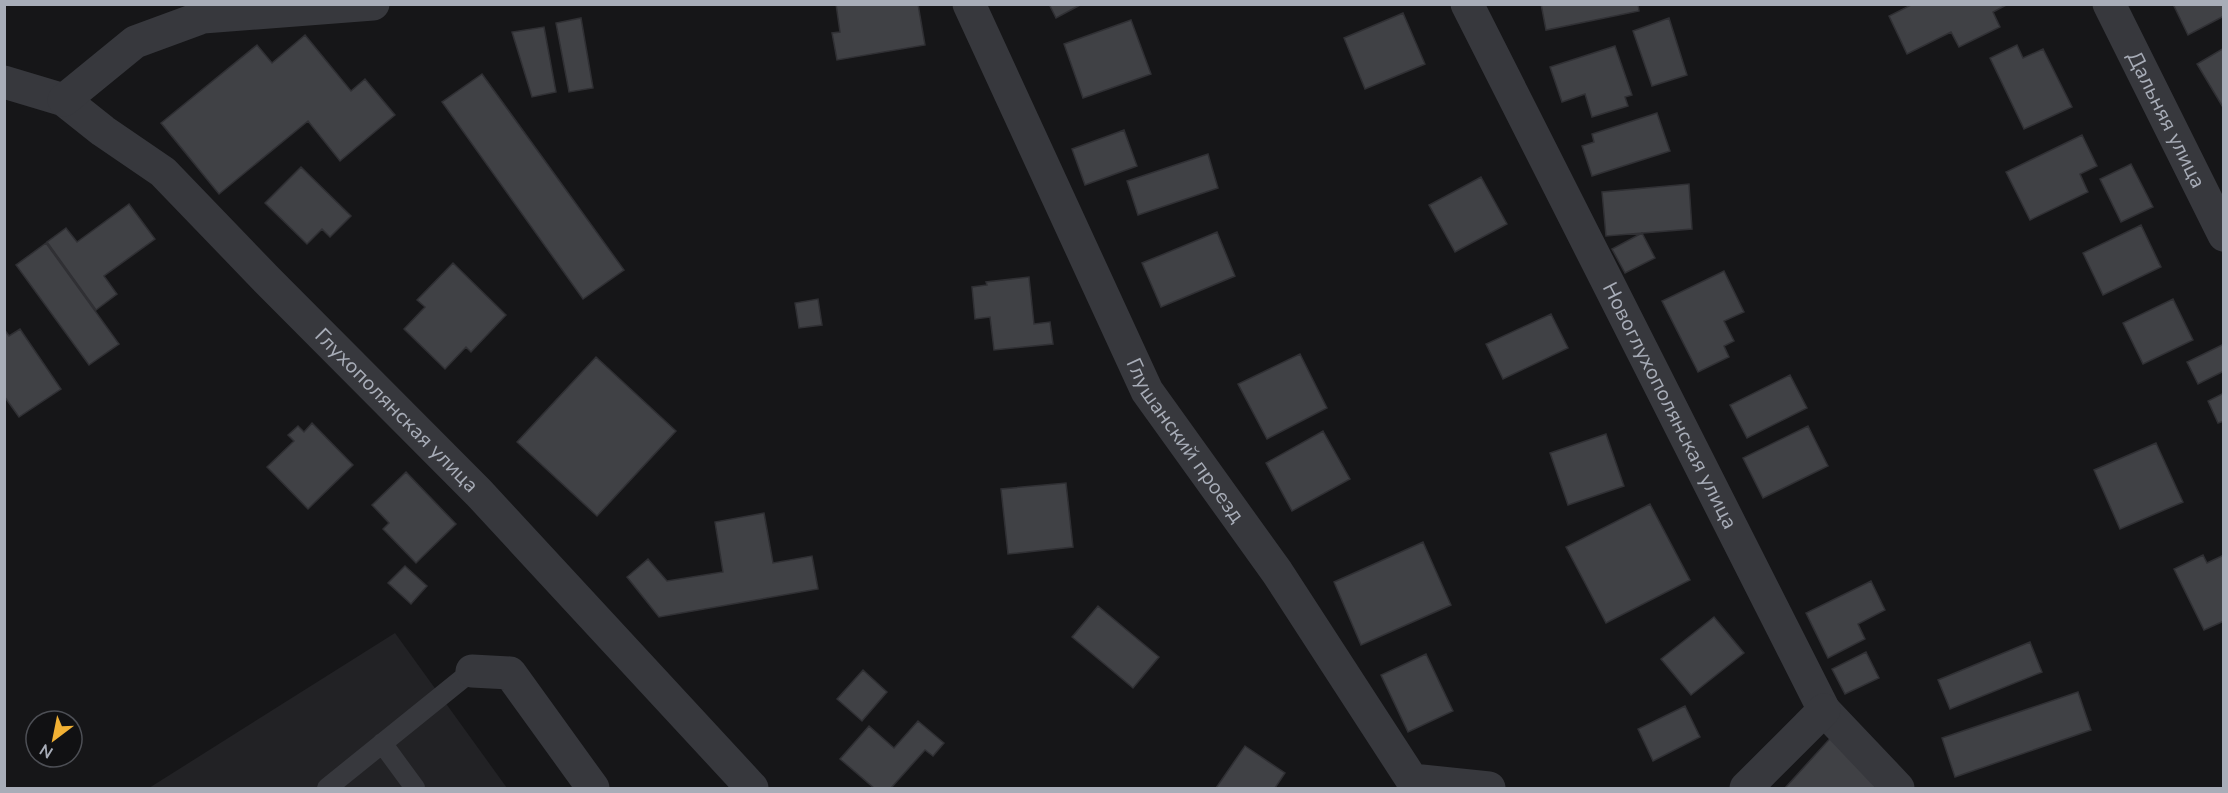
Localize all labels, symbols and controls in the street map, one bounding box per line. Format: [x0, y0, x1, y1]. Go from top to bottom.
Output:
street label: Дальняя улица [2121, 46, 2212, 193]
street label: Новоглухополянская улица [1596, 277, 1744, 534]
street label: Глухополянская улица [309, 322, 485, 499]
street label: Глушанский проезд [1120, 353, 1251, 528]
north arrow [24, 709, 84, 769]
text: N [36, 738, 57, 763]

